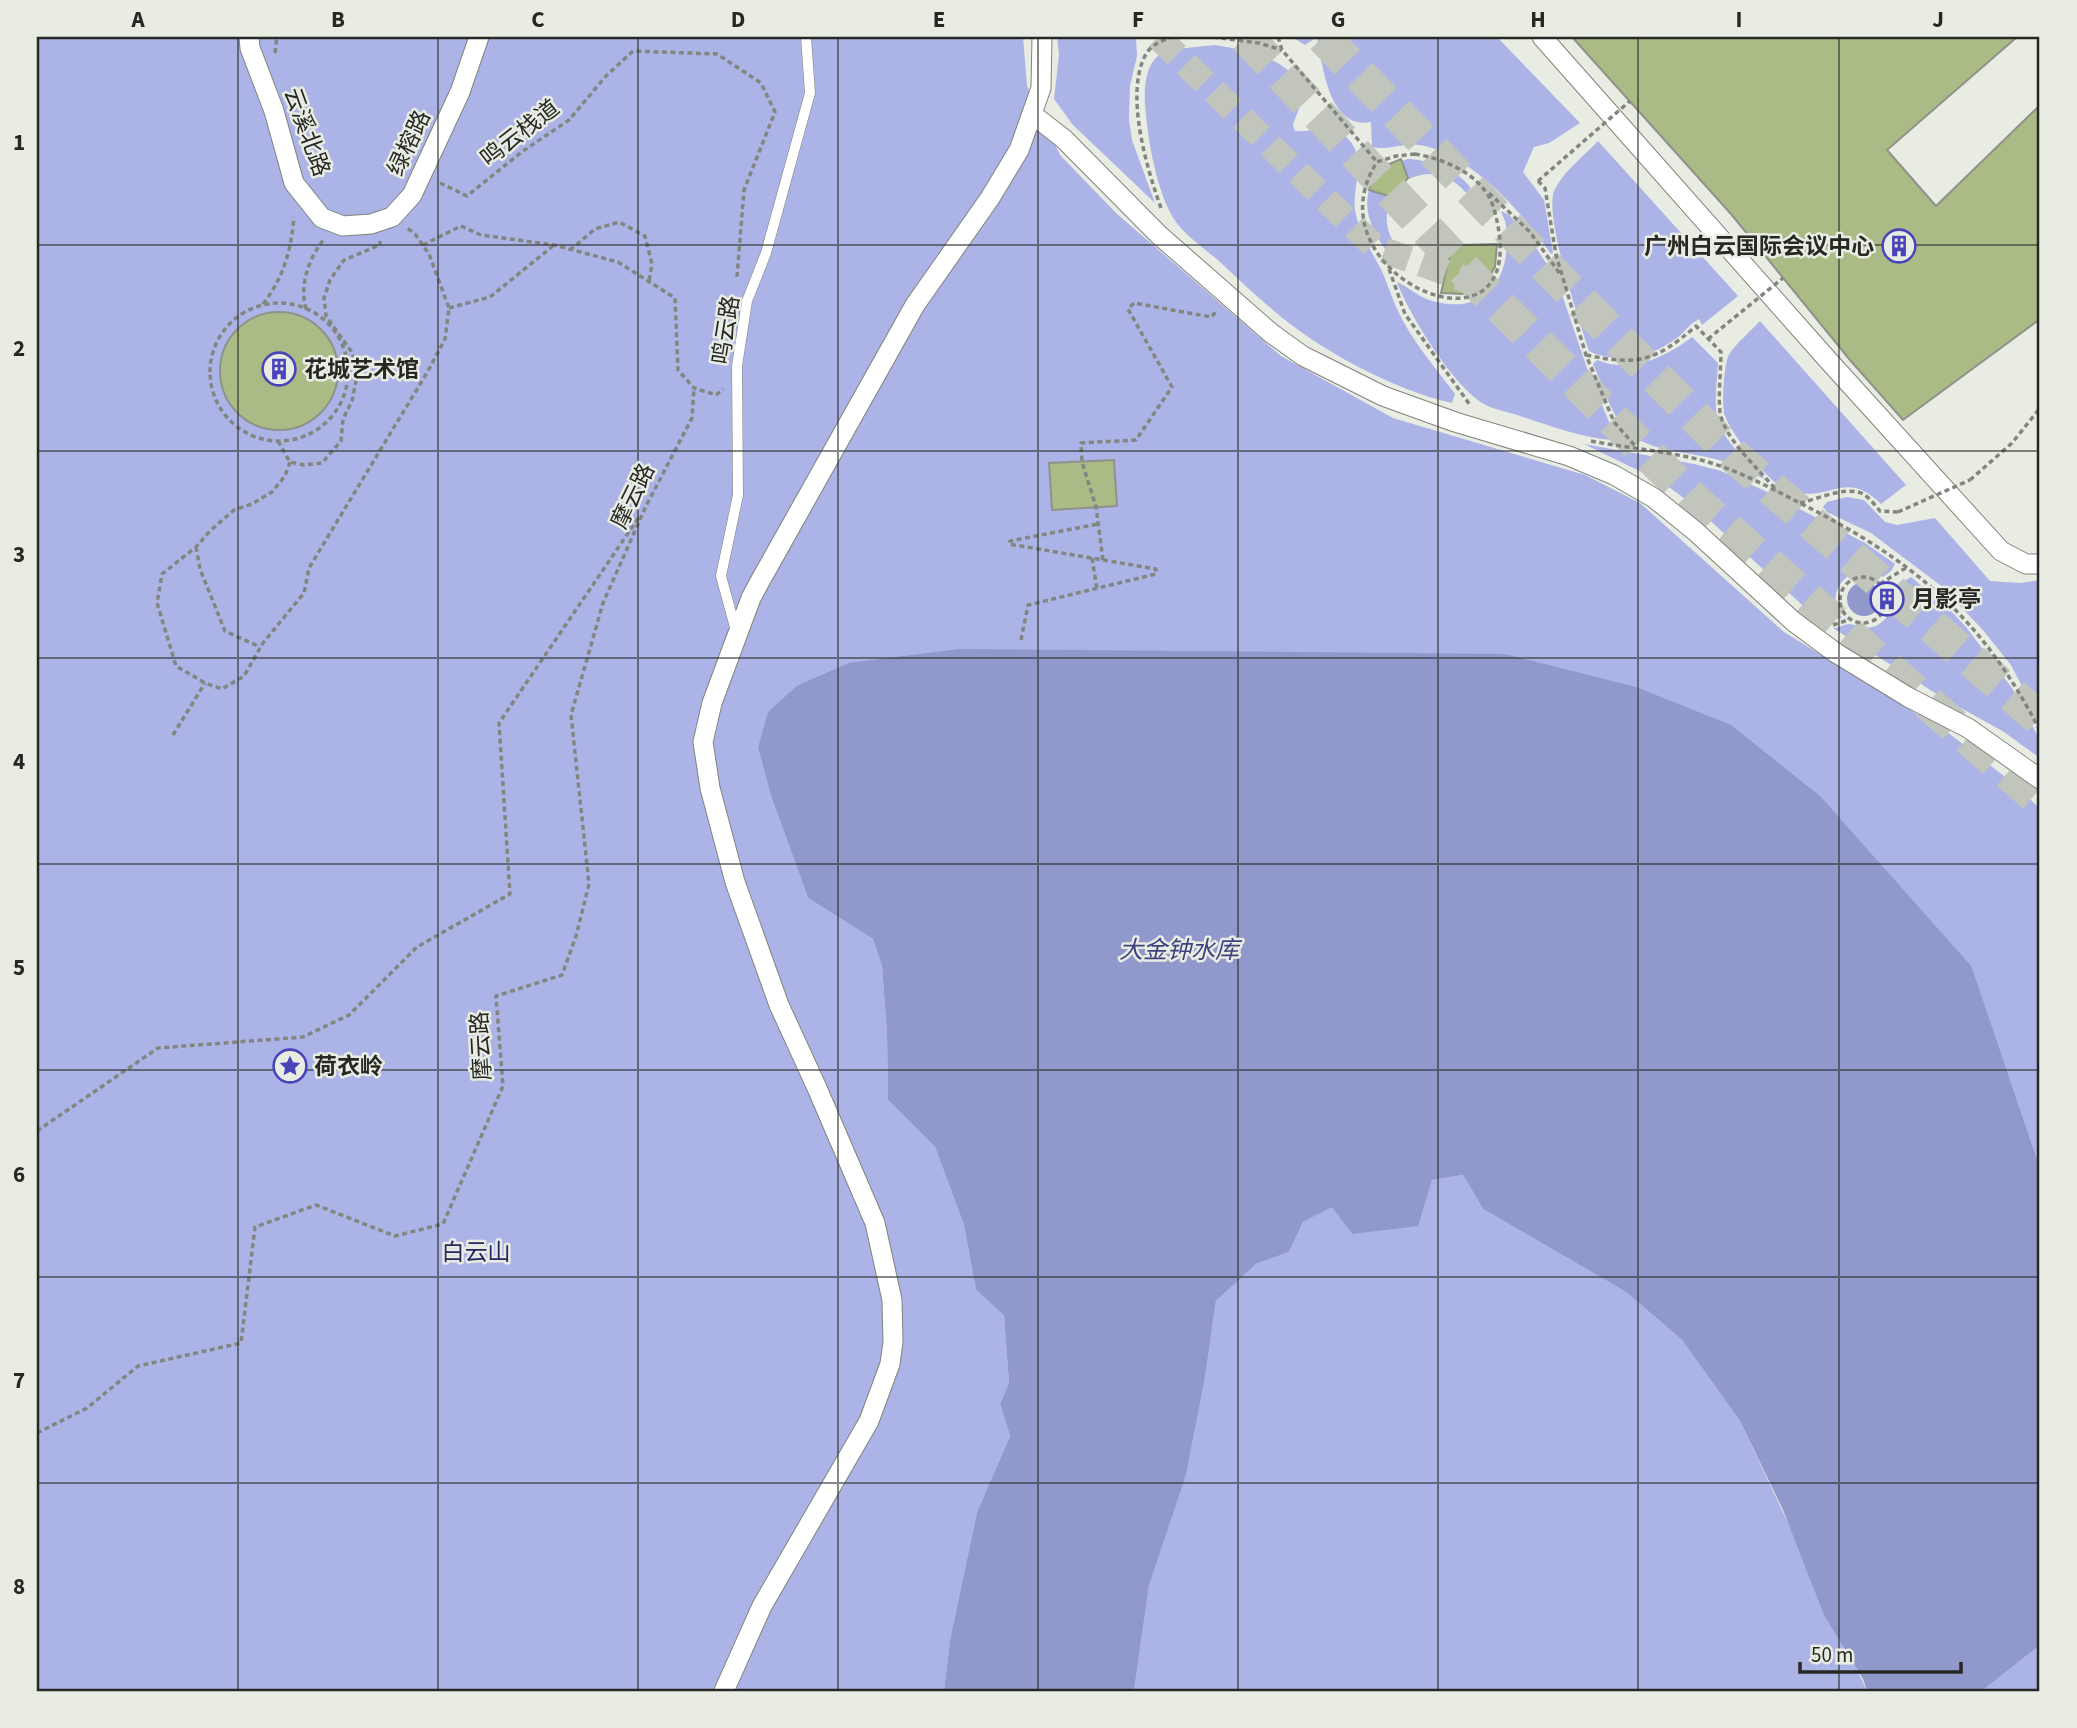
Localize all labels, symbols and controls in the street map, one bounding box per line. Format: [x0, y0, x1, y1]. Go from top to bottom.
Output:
text: A [130, 3, 145, 36]
text: B [331, 3, 345, 36]
text: C [531, 3, 545, 36]
text: D [731, 3, 745, 36]
text: E [933, 3, 945, 36]
text: F [1132, 3, 1144, 36]
text: G [1331, 3, 1345, 36]
text: H [1530, 3, 1546, 36]
text: I [1736, 3, 1742, 36]
text: J [1932, 3, 1944, 36]
street label: 云溪北路 [276, 83, 338, 181]
street label: 鸣云栈道 [474, 92, 566, 174]
street label: 绿榕路 [379, 105, 439, 181]
text: 1 [13, 126, 25, 159]
building icon: 广州白云国际会议中心 [1880, 227, 1918, 265]
place label: 广州白云国际会议中心 [1644, 230, 1874, 263]
street label: 鸣云路 [704, 293, 748, 367]
text: 2 [13, 332, 25, 365]
building icon: 花城艺术馆 [260, 350, 298, 388]
place label: 花城艺术馆 [304, 353, 419, 386]
street label: 摩云路 [603, 458, 663, 534]
text: 3 [13, 538, 25, 571]
building icon: 月影亭 [1868, 580, 1906, 618]
place label: 月影亭 [1912, 583, 1981, 616]
text: 4 [13, 745, 25, 778]
water label: 大金钟水库 [1119, 933, 1243, 968]
text: 5 [13, 951, 25, 984]
street label: 摩云路 [463, 1011, 499, 1081]
place icon: 荷衣岭 [271, 1047, 309, 1085]
place label: 荷衣岭 [314, 1050, 383, 1083]
text: 6 [13, 1158, 25, 1191]
park label: 白云山 [442, 1236, 511, 1269]
text: 7 [13, 1364, 25, 1397]
text: 8 [13, 1570, 25, 1603]
scale bar [1800, 1630, 1962, 1674]
text: 50 m [1811, 1640, 1853, 1670]

